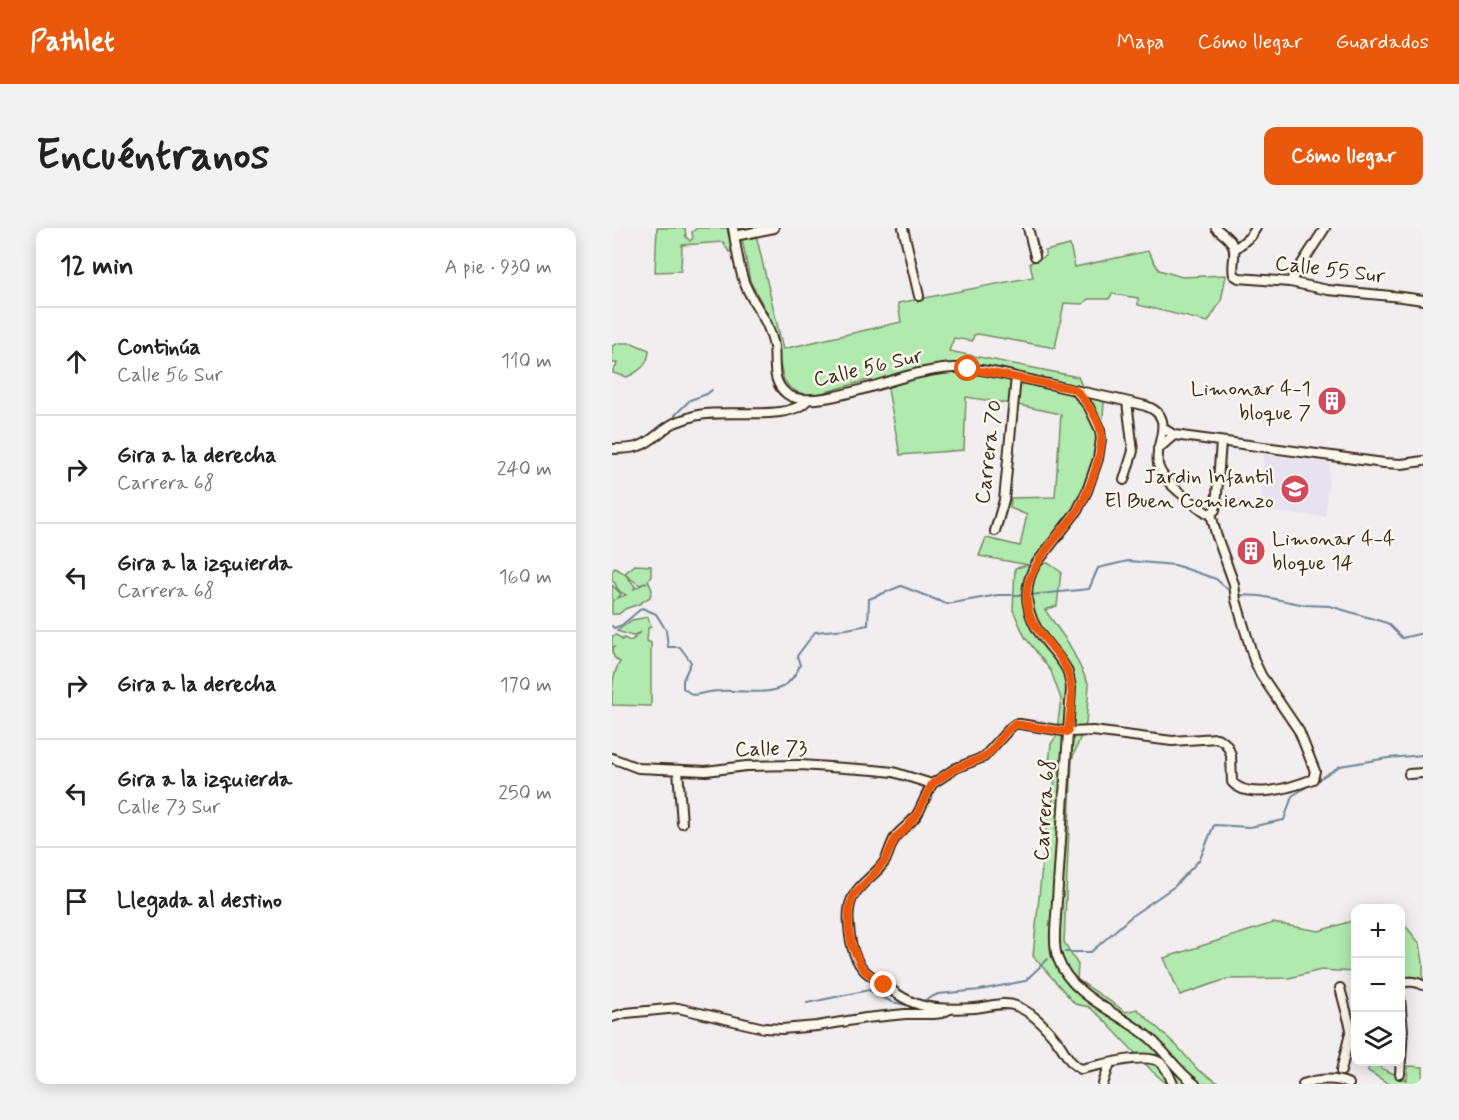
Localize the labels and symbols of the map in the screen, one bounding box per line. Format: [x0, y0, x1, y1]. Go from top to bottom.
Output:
street label: Calle 55 Sur [1273, 249, 1387, 291]
street label: Calle 56 Sur [811, 342, 926, 394]
route start [954, 355, 980, 381]
place label: Limonar 4-1 bloque 7 [1191, 375, 1311, 427]
building icon: Limonar 4-1 bloque 7 [1316, 385, 1348, 417]
street label: Carrera 70 [969, 398, 1009, 506]
place label: Jardin Infantil El Buen Comienzo [1104, 463, 1274, 515]
school or university icon: Jardin Infantil El Buen Comienzo [1279, 473, 1311, 505]
place label: Limonar 4-4 bloque 14 [1272, 525, 1395, 577]
building icon: Limonar 4-4 bloque 14 [1235, 535, 1267, 567]
street label: Calle 73 [735, 734, 808, 764]
street label: Carrera 68 [1027, 758, 1063, 862]
route end [870, 971, 896, 997]

